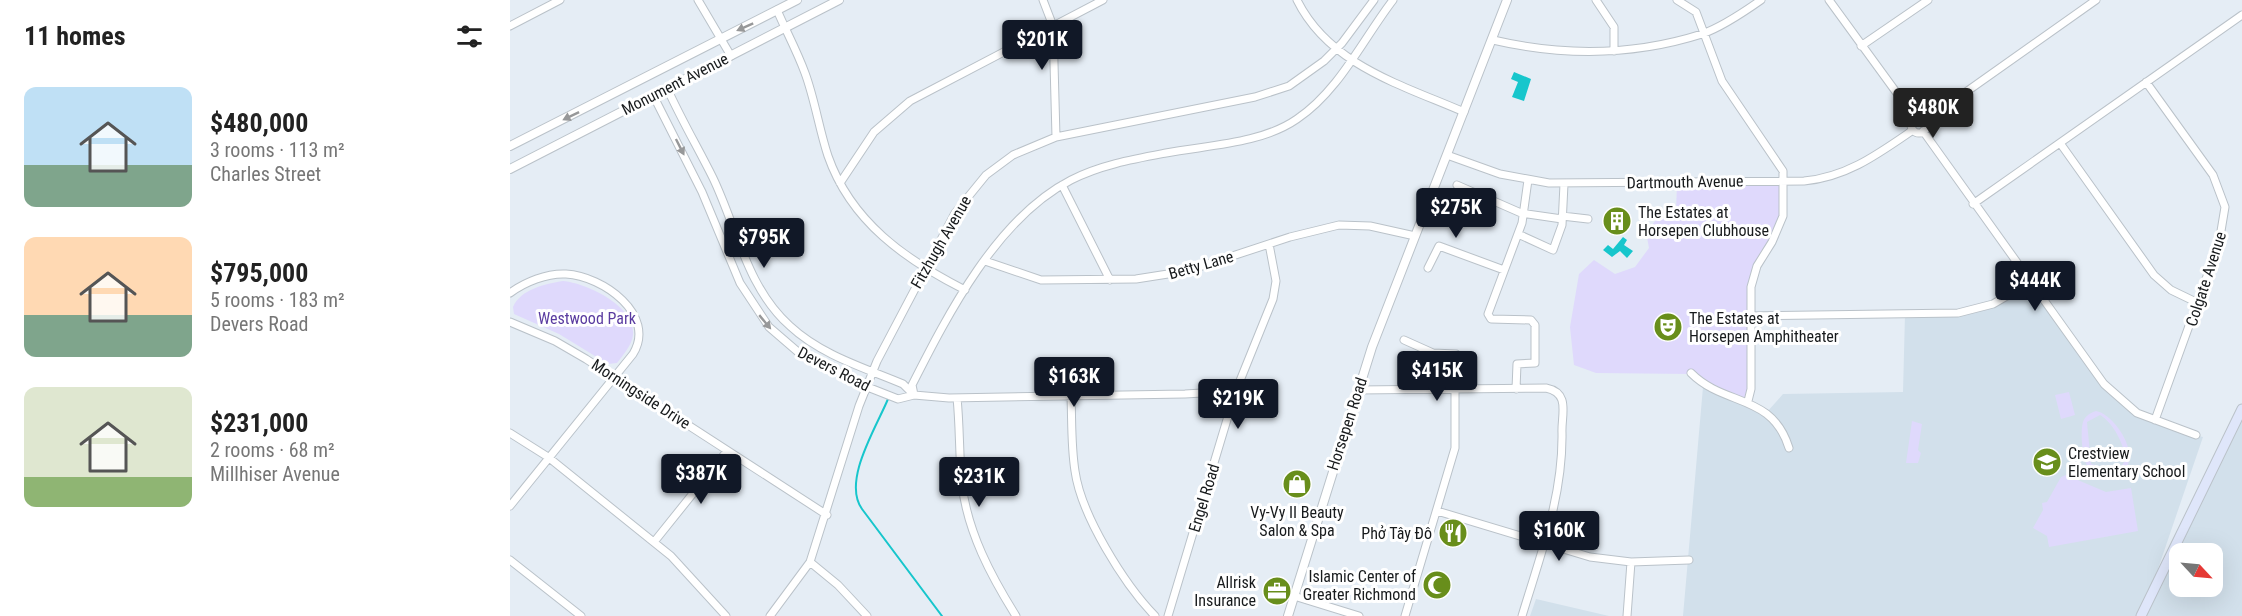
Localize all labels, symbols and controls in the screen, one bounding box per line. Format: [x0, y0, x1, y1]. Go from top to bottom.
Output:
icon: filters [453, 20, 486, 53]
pin: $201K [1000, 20, 1084, 71]
text: 11 homes [24, 21, 126, 51]
one-way arrow [735, 22, 753, 32]
text: $201K [1016, 27, 1068, 51]
street label: Monument Avenue [618, 49, 732, 119]
pin: $480K [1891, 88, 1975, 139]
text: $480K [1907, 95, 1959, 119]
text: $480,000 [210, 108, 308, 138]
icon: home [72, 111, 144, 183]
one-way arrow [563, 111, 580, 120]
text: 3 rooms · 113 m² [210, 138, 345, 162]
one-way arrow [675, 138, 685, 156]
text: Charles Street [210, 162, 321, 186]
street label: Dartmouth Avenue [1626, 171, 1744, 193]
pin: $275K [1414, 188, 1498, 239]
street label: Fitzhugh Avenue [907, 192, 975, 292]
text: $275K [1430, 195, 1482, 219]
place label: The Estates at Horsepen Clubhouse [1638, 203, 1769, 240]
building icon: The Estates at Horsepen Clubhouse [1601, 205, 1633, 237]
pin: $795K [722, 218, 806, 269]
text: $795K [738, 225, 790, 249]
street label: Colgate Avenue [2182, 229, 2230, 329]
street label: Betty Lane [1166, 247, 1236, 283]
text: $795,000 [210, 258, 308, 288]
icon: home [72, 261, 144, 333]
pin: $444K [1993, 261, 2077, 312]
text: $444K [2009, 268, 2061, 292]
text: 5 rooms · 183 m² [210, 288, 345, 312]
park label: Westwood Park [538, 309, 637, 328]
place label: The Estates at Horsepen Amphitheater [1689, 309, 1839, 346]
theatre icon: The Estates at Horsepen Amphitheater [1652, 311, 1684, 343]
text: Devers Road [210, 312, 308, 336]
one-way arrow [759, 314, 772, 330]
street label: Devers Road [795, 343, 873, 395]
pin: $415K [1395, 351, 1479, 402]
street label: Morningside Drive [588, 355, 694, 433]
pin: $163K [1032, 357, 1116, 408]
text: $415K [1411, 358, 1463, 382]
text: $163K [1048, 364, 1100, 388]
street label: Horsepen Road [1323, 375, 1371, 473]
pin: $219K [1196, 379, 1280, 430]
text: $219K [1212, 386, 1264, 410]
text: $231,000 [210, 408, 308, 438]
icon: home [72, 411, 144, 483]
text: 2 rooms · 68 m² [210, 438, 335, 462]
place label: Crestview Elementary School [2068, 444, 2185, 481]
school or university icon: Crestview Elementary School [2031, 446, 2063, 478]
pin: $387K [659, 454, 743, 505]
pin: $231K [937, 457, 1021, 508]
text: $387K [675, 461, 727, 485]
street label: Engel Road [1185, 461, 1223, 535]
text: Millhiser Avenue [210, 462, 340, 486]
text: $231K [953, 464, 1005, 488]
shop icon: Vy-Vy II Beauty Salon & Spa [1281, 468, 1313, 500]
place label: Vy-Vy II Beauty Salon & Spa [1250, 503, 1344, 540]
pin: $160K [1517, 511, 1601, 562]
restaurant icon: Phở Tây Đô [1437, 517, 1469, 549]
text: $160K [1533, 518, 1585, 542]
place label: Phở Tây Đô [1361, 524, 1432, 543]
north arrow [2169, 543, 2223, 597]
map controls [2169, 543, 2223, 597]
place label: Islamic Center of Greater Richmond [1303, 567, 1416, 604]
mosque icon: Islamic Center of Greater Richmond [1421, 569, 1453, 601]
place label: Allrisk Insurance [1194, 573, 1257, 610]
office icon: Allrisk Insurance [1261, 575, 1293, 607]

